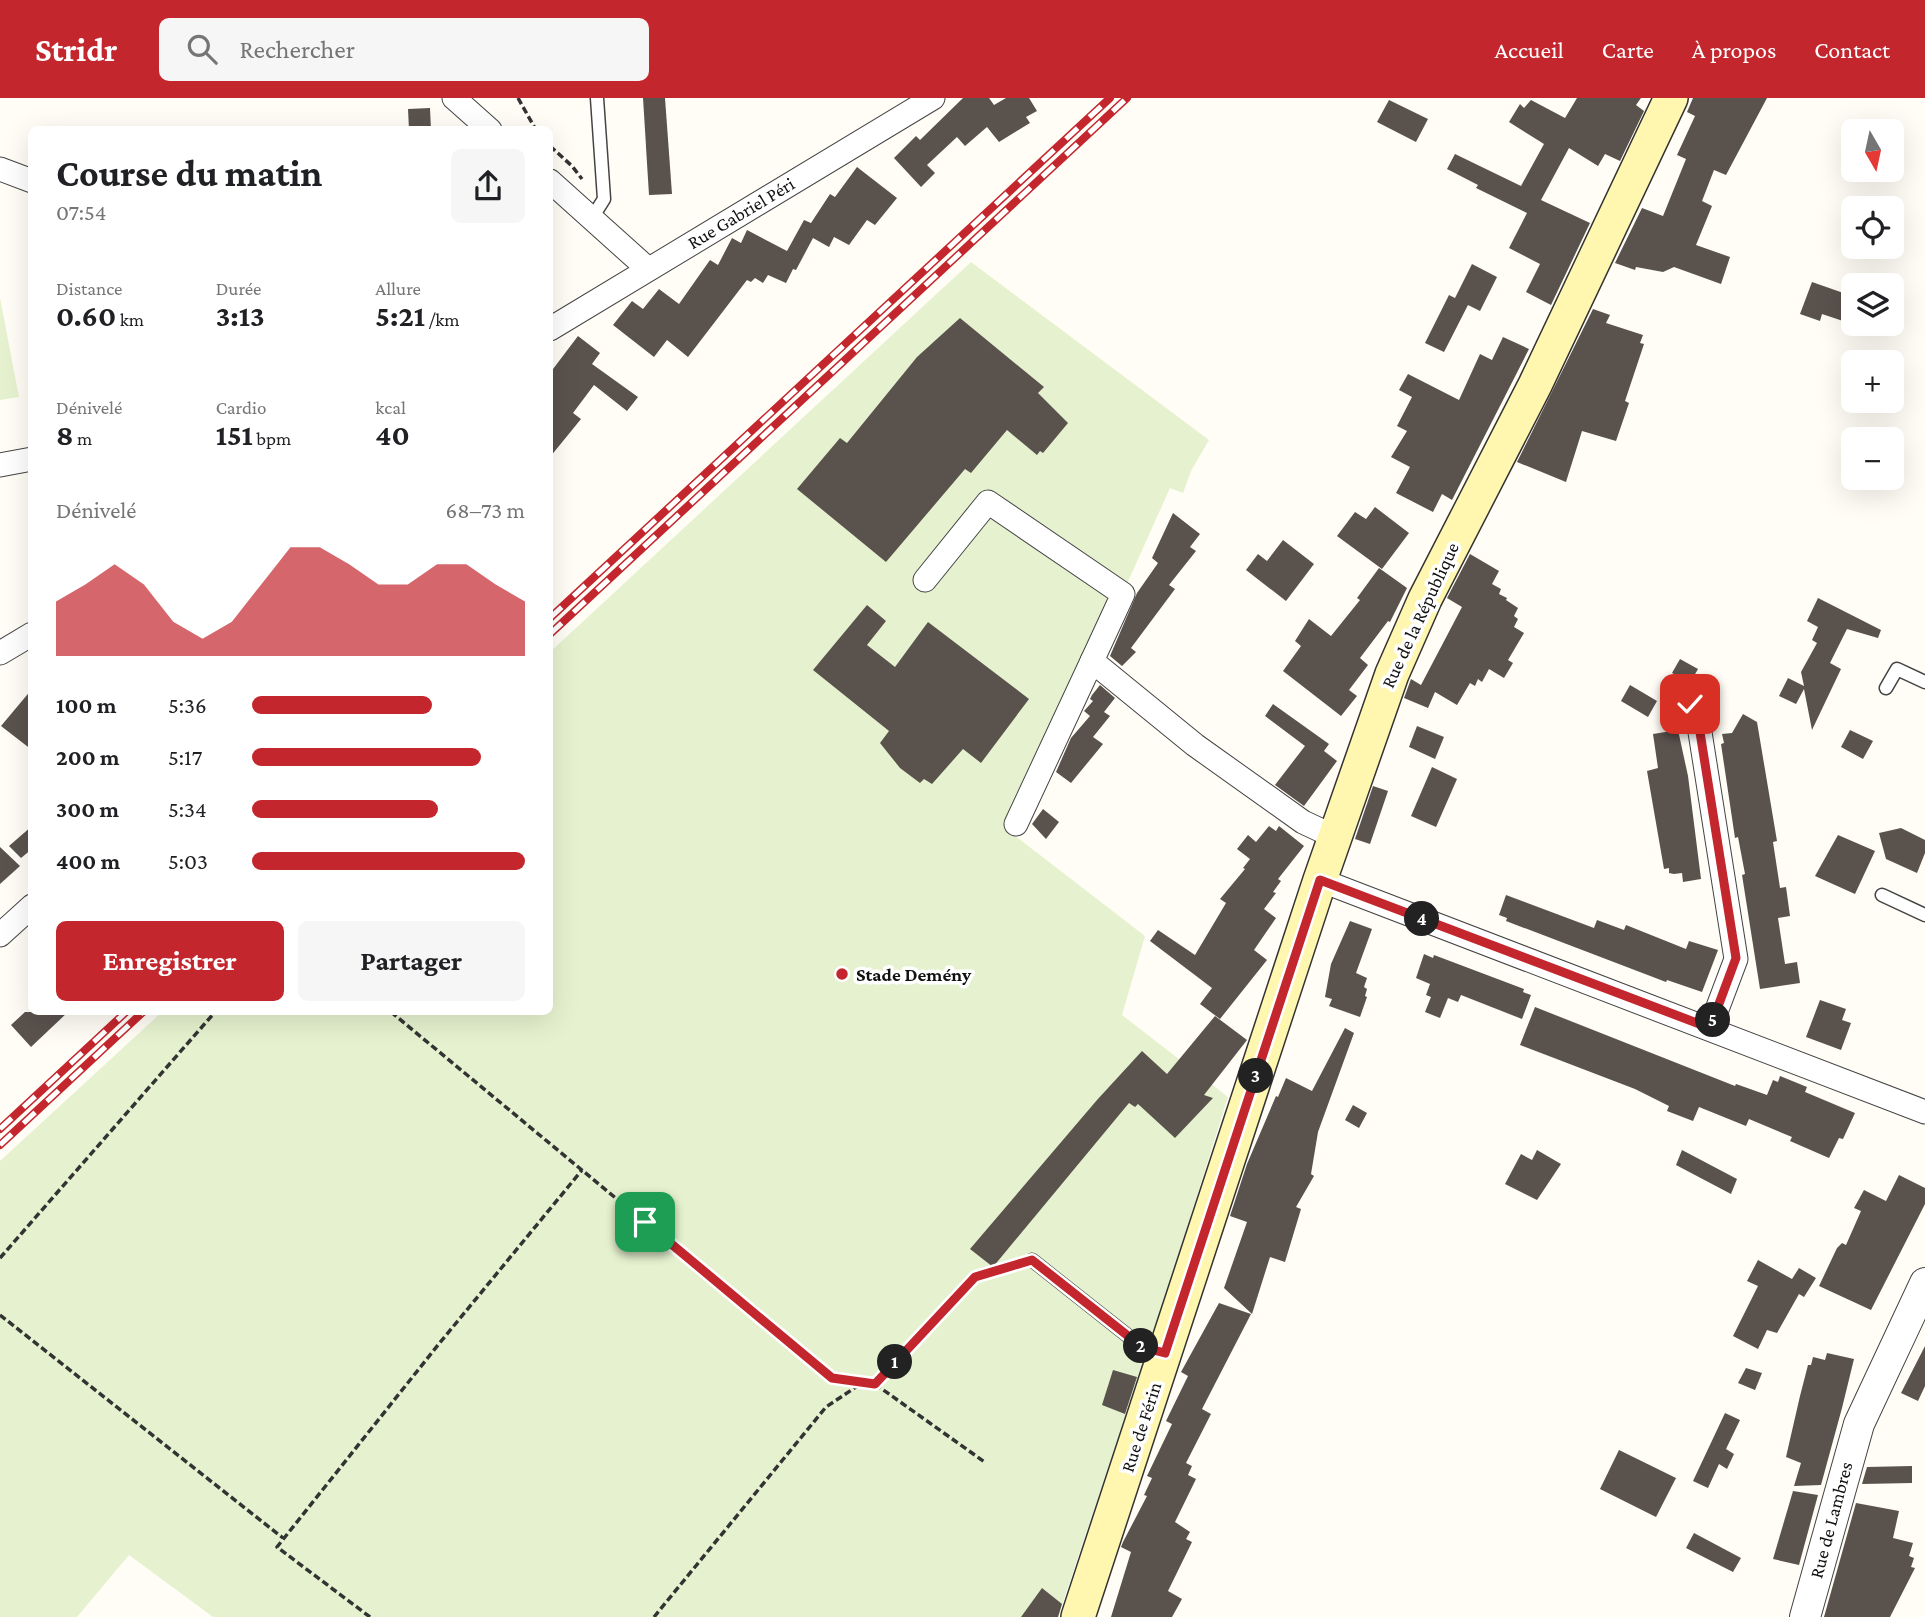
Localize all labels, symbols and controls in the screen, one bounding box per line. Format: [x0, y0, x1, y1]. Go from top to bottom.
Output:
search box [159, 18, 649, 81]
icon: search [183, 30, 221, 68]
text: Stridr [35, 31, 117, 68]
text: Rechercher [239, 35, 355, 64]
text: Accueil [1494, 36, 1564, 63]
text: Carte [1602, 36, 1654, 63]
text: À propos [1692, 36, 1776, 63]
text: Contact [1814, 36, 1890, 63]
north arrow [1841, 119, 1904, 182]
map controls [1841, 119, 1904, 490]
button: share [451, 149, 525, 223]
text: Course du matin [56, 152, 322, 194]
street label: Rue Gabriel Péri [684, 173, 798, 253]
button: locate [1841, 196, 1904, 259]
text: 07:54 [56, 199, 107, 225]
button: layers [1841, 273, 1904, 336]
text: Distance [56, 278, 122, 299]
text: Durée [216, 278, 261, 299]
text: Allure [375, 278, 421, 299]
text: 0.60 [56, 299, 116, 332]
text: 3:13 [216, 299, 265, 332]
text: 5:21 [375, 299, 425, 332]
text: km [116, 309, 144, 330]
text: /km [425, 309, 460, 330]
button: + [1841, 350, 1904, 413]
text: Dénivelé [56, 397, 122, 418]
text: Cardio [216, 397, 266, 418]
text: kcal [375, 397, 406, 418]
text: 8 [56, 418, 73, 451]
text: 151 [216, 418, 253, 451]
text: 40 [375, 418, 410, 451]
button: − [1841, 427, 1904, 490]
text: m [73, 428, 92, 449]
text: bpm [253, 428, 291, 449]
text: Dénivelé [56, 497, 136, 523]
text: 68–73 m [446, 497, 525, 523]
street label: Rue de la République [1377, 539, 1463, 691]
pin [1660, 674, 1720, 734]
icon: check [1671, 685, 1709, 723]
text: 100 m [56, 692, 116, 718]
text: 5:36 [168, 692, 207, 718]
text: 200 m [56, 744, 120, 770]
text: 5:17 [168, 744, 202, 770]
text: 300 m [56, 796, 119, 822]
text: 5:34 [168, 796, 207, 822]
text: 400 m [56, 848, 120, 874]
text: 5:03 [168, 848, 208, 874]
pin: 4 [1404, 902, 1440, 936]
text: 4 [1416, 908, 1427, 929]
button: Enregistrer [56, 921, 284, 1001]
button: Partager [298, 921, 525, 1001]
place label: Stade Demény [856, 964, 972, 985]
marker: Stade Demény [834, 966, 850, 982]
pin: 5 [1696, 1002, 1730, 1038]
text: 5 [1708, 1009, 1717, 1030]
pin: 3 [1238, 1058, 1274, 1094]
text: 3 [1251, 1065, 1260, 1086]
pin [615, 1192, 675, 1252]
icon: arrive [626, 1203, 664, 1241]
pin: 2 [1124, 1328, 1158, 1364]
text: 2 [1136, 1335, 1145, 1356]
pin: 1 [878, 1344, 912, 1380]
text: 1 [891, 1351, 898, 1372]
street label: Rue de Férin [1117, 1379, 1165, 1475]
street label: Rue de Lambres [1805, 1459, 1857, 1581]

